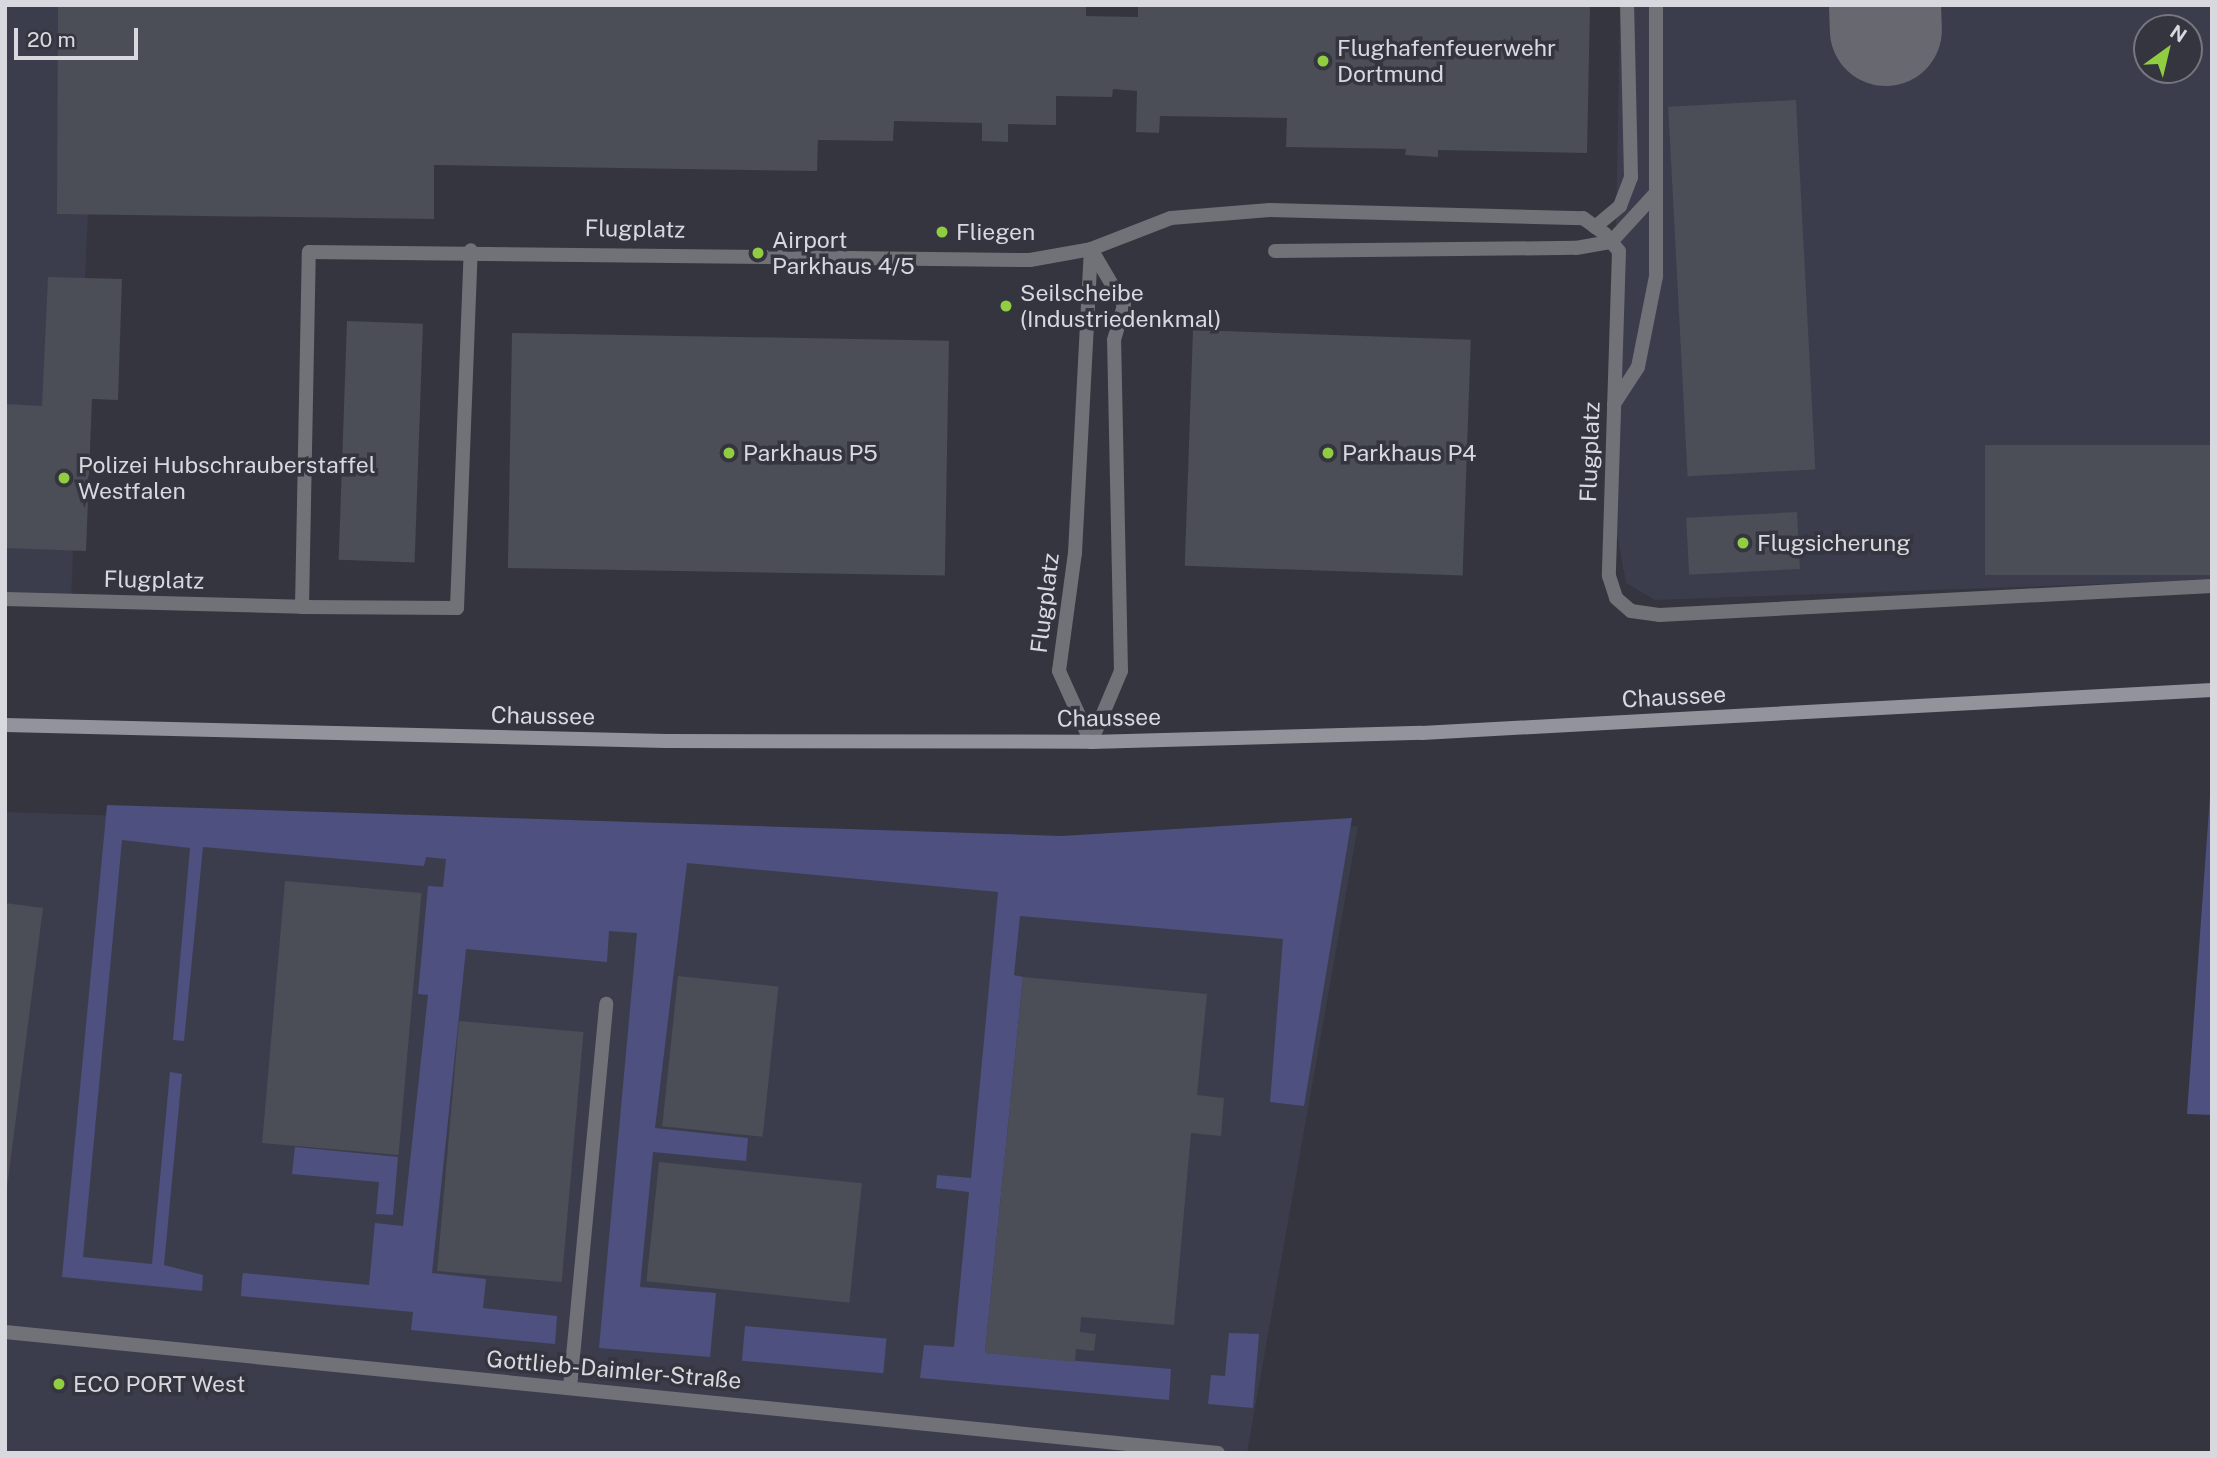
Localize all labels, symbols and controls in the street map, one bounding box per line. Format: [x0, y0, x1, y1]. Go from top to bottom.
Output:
scale bar [18, 14, 142, 58]
north arrow [2133, 14, 2203, 84]
text: N [2166, 20, 2191, 47]
text: 20 m [27, 27, 76, 52]
place label: Flughafenfeuerwehr Dortmund [1337, 34, 1556, 88]
marker: Flughafenfeuerwehr Dortmund [1315, 53, 1331, 69]
street label: Flugplatz [584, 214, 686, 244]
place label: Fliegen [956, 218, 1035, 246]
marker: Fliegen [934, 224, 950, 240]
place label: Airport Parkhaus 4/5 [772, 226, 915, 280]
marker: Airport Parkhaus 4/5 [750, 245, 766, 261]
place label: Seilscheibe (Industriedenkmal) [1020, 279, 1221, 333]
marker: Seilscheibe (Industriedenkmal) [998, 298, 1014, 314]
street label: Flugplatz [1574, 401, 1606, 503]
place label: Parkhaus P5 [743, 439, 878, 467]
place label: Parkhaus P4 [1342, 439, 1477, 467]
marker: Parkhaus P5 [721, 445, 737, 461]
marker: Parkhaus P4 [1320, 445, 1336, 461]
place label: Polizei Hubschrauberstaffel Westfalen [78, 451, 376, 505]
marker: Polizei Hubschrauberstaffel Westfalen [56, 470, 72, 486]
place label: Flugsicherung [1757, 529, 1911, 557]
marker: Flugsicherung [1735, 535, 1751, 551]
street label: Flugplatz [1025, 551, 1065, 655]
street label: Flugplatz [103, 565, 205, 595]
street label: Chaussee [1621, 680, 1727, 714]
street label: Chaussee [491, 701, 595, 731]
street label: Chaussee [1057, 703, 1161, 733]
street label: Gottlieb-Daimler-Straße [485, 1345, 743, 1395]
place label: ECO PORT West [73, 1370, 246, 1398]
marker: ECO PORT West [51, 1376, 67, 1392]

